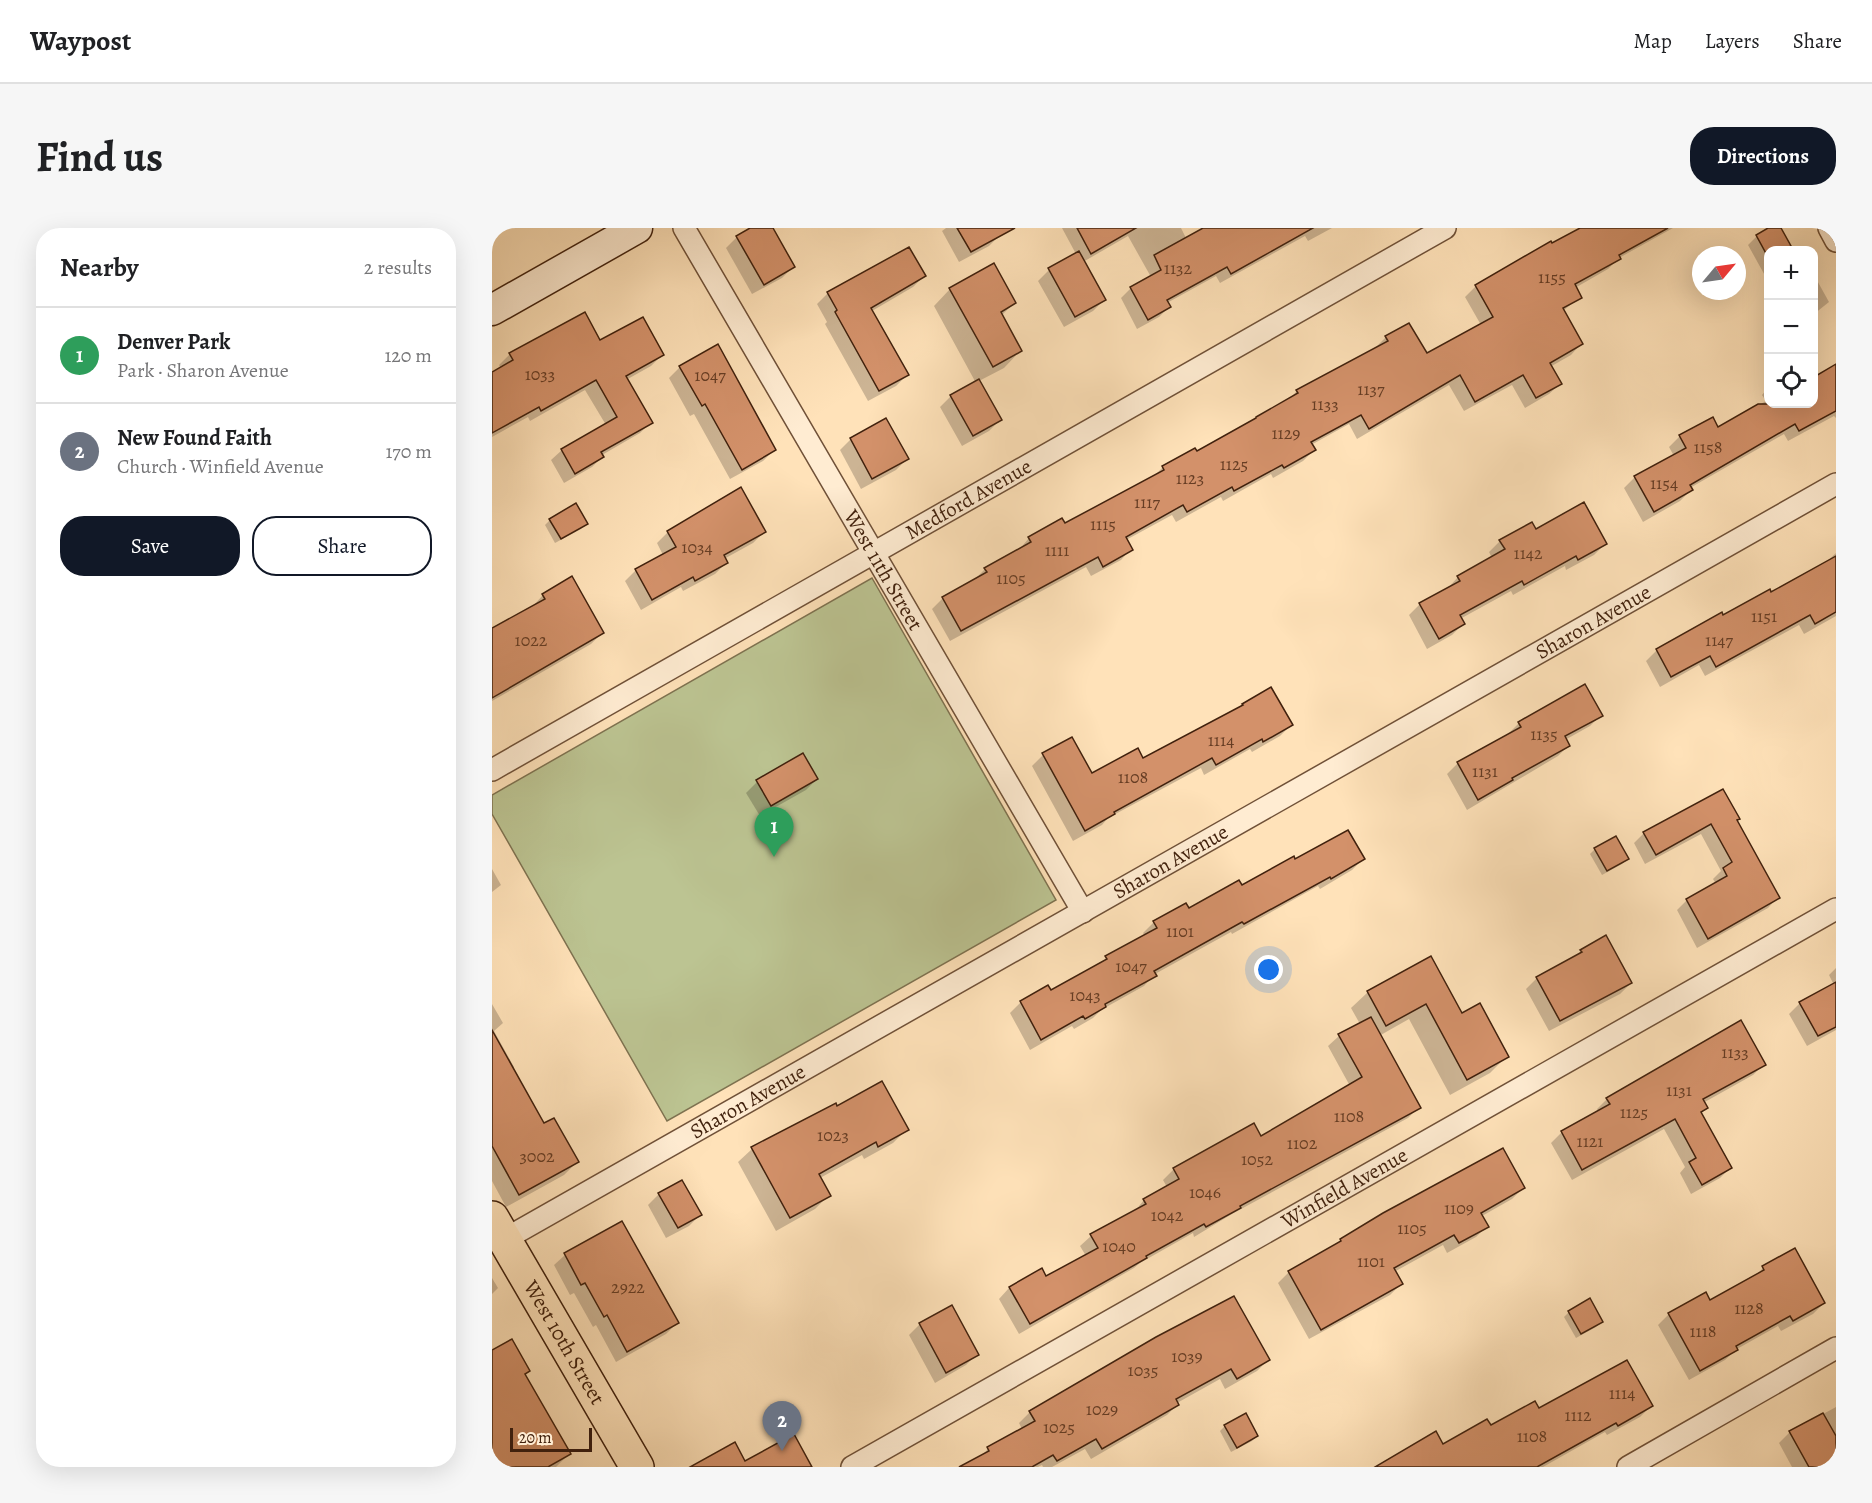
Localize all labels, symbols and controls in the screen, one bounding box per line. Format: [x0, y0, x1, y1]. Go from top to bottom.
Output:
text: Waypost [30, 22, 131, 60]
text: Map [1633, 27, 1672, 55]
text: Layers [1705, 27, 1760, 55]
text: Share [1793, 27, 1842, 55]
button: Directions [1690, 127, 1836, 185]
text: Find us [36, 128, 163, 185]
north arrow [1692, 246, 1746, 300]
map controls [1764, 246, 1818, 408]
button: + [1764, 246, 1818, 300]
text: Nearby [60, 250, 139, 285]
text: 2 results [364, 254, 432, 281]
house number: 1132 [1164, 256, 1193, 280]
house number: 1155 [1538, 265, 1566, 289]
button: − [1764, 300, 1818, 354]
text: Denver Park [117, 327, 230, 357]
text: 1 [76, 342, 83, 369]
text: 120 m [384, 342, 432, 369]
button: locate [1764, 354, 1818, 408]
text: Park · Sharon Avenue [117, 357, 289, 384]
house number: 1033 [525, 362, 555, 386]
house number: 1047 [694, 363, 726, 387]
house number: 1137 [1357, 377, 1385, 401]
house number: 1133 [1311, 392, 1339, 416]
house number: 1129 [1271, 421, 1301, 445]
text: New Found Faith [117, 423, 272, 453]
house number: 1158 [1694, 435, 1722, 459]
text: 2 [75, 438, 84, 465]
text: 170 m [386, 438, 432, 465]
street label: Medford Avenue [900, 452, 1037, 546]
house number: 1125 [1220, 452, 1248, 476]
text: Church · Winfield Avenue [117, 453, 324, 480]
house number: 1123 [1176, 466, 1204, 490]
house number: 1154 [1650, 471, 1678, 495]
house number: 1117 [1134, 490, 1160, 514]
street label: West 11th Street [837, 504, 930, 636]
house number: 1115 [1090, 512, 1116, 536]
button: Save [60, 516, 240, 576]
button: Share [252, 516, 432, 576]
house number: 1034 [681, 535, 713, 559]
house number: 1111 [1045, 538, 1069, 562]
house number: 1142 [1513, 541, 1543, 565]
house number: 1105 [996, 566, 1026, 590]
street label: Sharon Avenue [1530, 578, 1656, 666]
house number: 1151 [1751, 604, 1777, 628]
house number: 1022 [515, 628, 548, 652]
house number: 1147 [1705, 628, 1733, 652]
house number: 1135 [1530, 722, 1558, 746]
house number: 1114 [1208, 728, 1234, 752]
house number: 1131 [1472, 759, 1498, 783]
house number: 1108 [1118, 765, 1148, 789]
pin: 1 [754, 808, 794, 857]
street label: Sharon Avenue [1108, 818, 1233, 905]
house number: 1101 [1166, 919, 1194, 943]
house number: 1047 [1115, 954, 1147, 978]
your location [1254, 955, 1283, 984]
house number: 1043 [1069, 983, 1101, 1007]
house number: 1133 [1721, 1040, 1749, 1064]
street label: Sharon Avenue [685, 1057, 810, 1145]
house number: 1131 [1666, 1078, 1692, 1102]
house number: 1125 [1620, 1100, 1648, 1124]
house number: 1108 [1334, 1104, 1364, 1128]
house number: 1023 [817, 1123, 849, 1147]
house number: 1121 [1576, 1129, 1604, 1153]
house number: 1102 [1287, 1131, 1318, 1155]
street label: Winfield Avenue [1275, 1141, 1413, 1235]
house number: 3002 [519, 1144, 555, 1168]
house number: 1052 [1241, 1147, 1273, 1171]
house number: 1046 [1189, 1180, 1221, 1204]
house number: 1109 [1444, 1196, 1474, 1220]
house number: 1042 [1151, 1203, 1184, 1227]
house number: 1105 [1397, 1216, 1427, 1240]
house number: 1040 [1102, 1234, 1136, 1258]
house number: 1101 [1357, 1249, 1385, 1273]
street label: West 10th Street [517, 1274, 612, 1410]
house number: 2922 [611, 1275, 645, 1299]
house number: 1128 [1734, 1296, 1764, 1320]
house number: 1118 [1689, 1319, 1717, 1343]
house number: 1039 [1171, 1344, 1203, 1368]
house number: 1035 [1128, 1358, 1158, 1382]
house number: 1114 [1609, 1381, 1635, 1405]
house number: 1029 [1086, 1397, 1118, 1421]
pin: 2 [762, 1402, 802, 1451]
house number: 1112 [1564, 1403, 1592, 1427]
house number: 1025 [1043, 1415, 1075, 1439]
house number: 1108 [1517, 1424, 1547, 1448]
scale bar [510, 1425, 592, 1452]
text: 20 m [519, 1427, 552, 1449]

